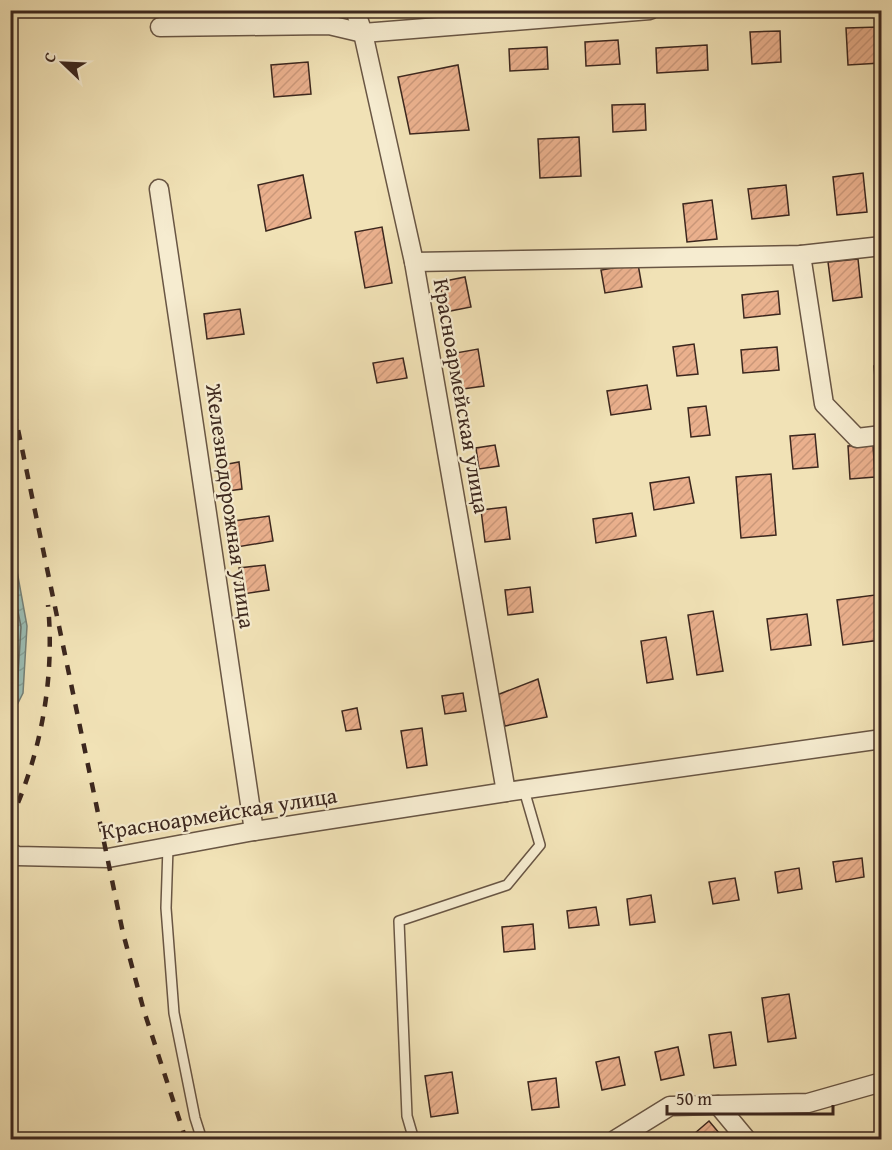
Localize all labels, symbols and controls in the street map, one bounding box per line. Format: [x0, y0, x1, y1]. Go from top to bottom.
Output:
north arrow [33, 33, 93, 93]
text: С [36, 48, 62, 66]
street label: Красноармейская улица [426, 276, 499, 517]
street label: Железнодорожная улица [198, 381, 264, 631]
street label: Красноармейская улица [99, 778, 340, 847]
scale bar [667, 1078, 834, 1116]
text: 50 m [676, 1085, 712, 1112]

